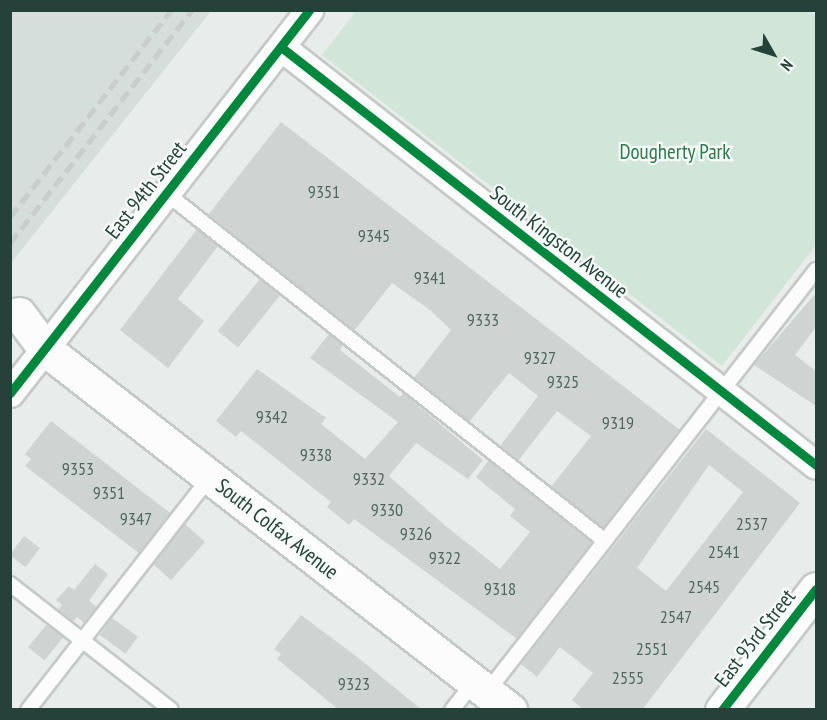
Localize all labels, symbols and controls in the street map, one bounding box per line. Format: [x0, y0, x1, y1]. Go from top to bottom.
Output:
north arrow [743, 24, 803, 84]
text: N [777, 56, 797, 75]
street label: East 94th Street [100, 136, 192, 244]
park label: Dougherty Park [619, 139, 731, 165]
street label: South Kingston Avenue [485, 180, 633, 304]
house number: 9351 [308, 181, 340, 203]
house number: 9345 [358, 225, 390, 247]
house number: 9341 [414, 267, 446, 289]
house number: 9333 [467, 309, 499, 331]
house number: 9327 [524, 347, 556, 369]
house number: 9325 [547, 371, 579, 393]
house number: 9342 [256, 406, 288, 428]
house number: 9319 [602, 412, 634, 434]
house number: 9338 [300, 444, 332, 466]
house number: 9353 [62, 458, 94, 480]
house number: 9332 [353, 468, 385, 490]
street label: South Colfax Avenue [210, 473, 344, 585]
house number: 9351 [93, 482, 125, 504]
house number: 9330 [371, 499, 403, 521]
house number: 9347 [120, 508, 152, 530]
house number: 2537 [736, 513, 768, 535]
house number: 9326 [400, 523, 432, 545]
house number: 2541 [708, 541, 740, 563]
house number: 9322 [429, 547, 461, 569]
house number: 2545 [688, 576, 720, 598]
house number: 9318 [484, 578, 516, 600]
street label: East 93rd Street [709, 584, 801, 692]
house number: 2547 [660, 606, 692, 628]
house number: 2551 [636, 638, 668, 660]
house number: 2555 [612, 667, 644, 689]
house number: 9323 [338, 673, 370, 695]

